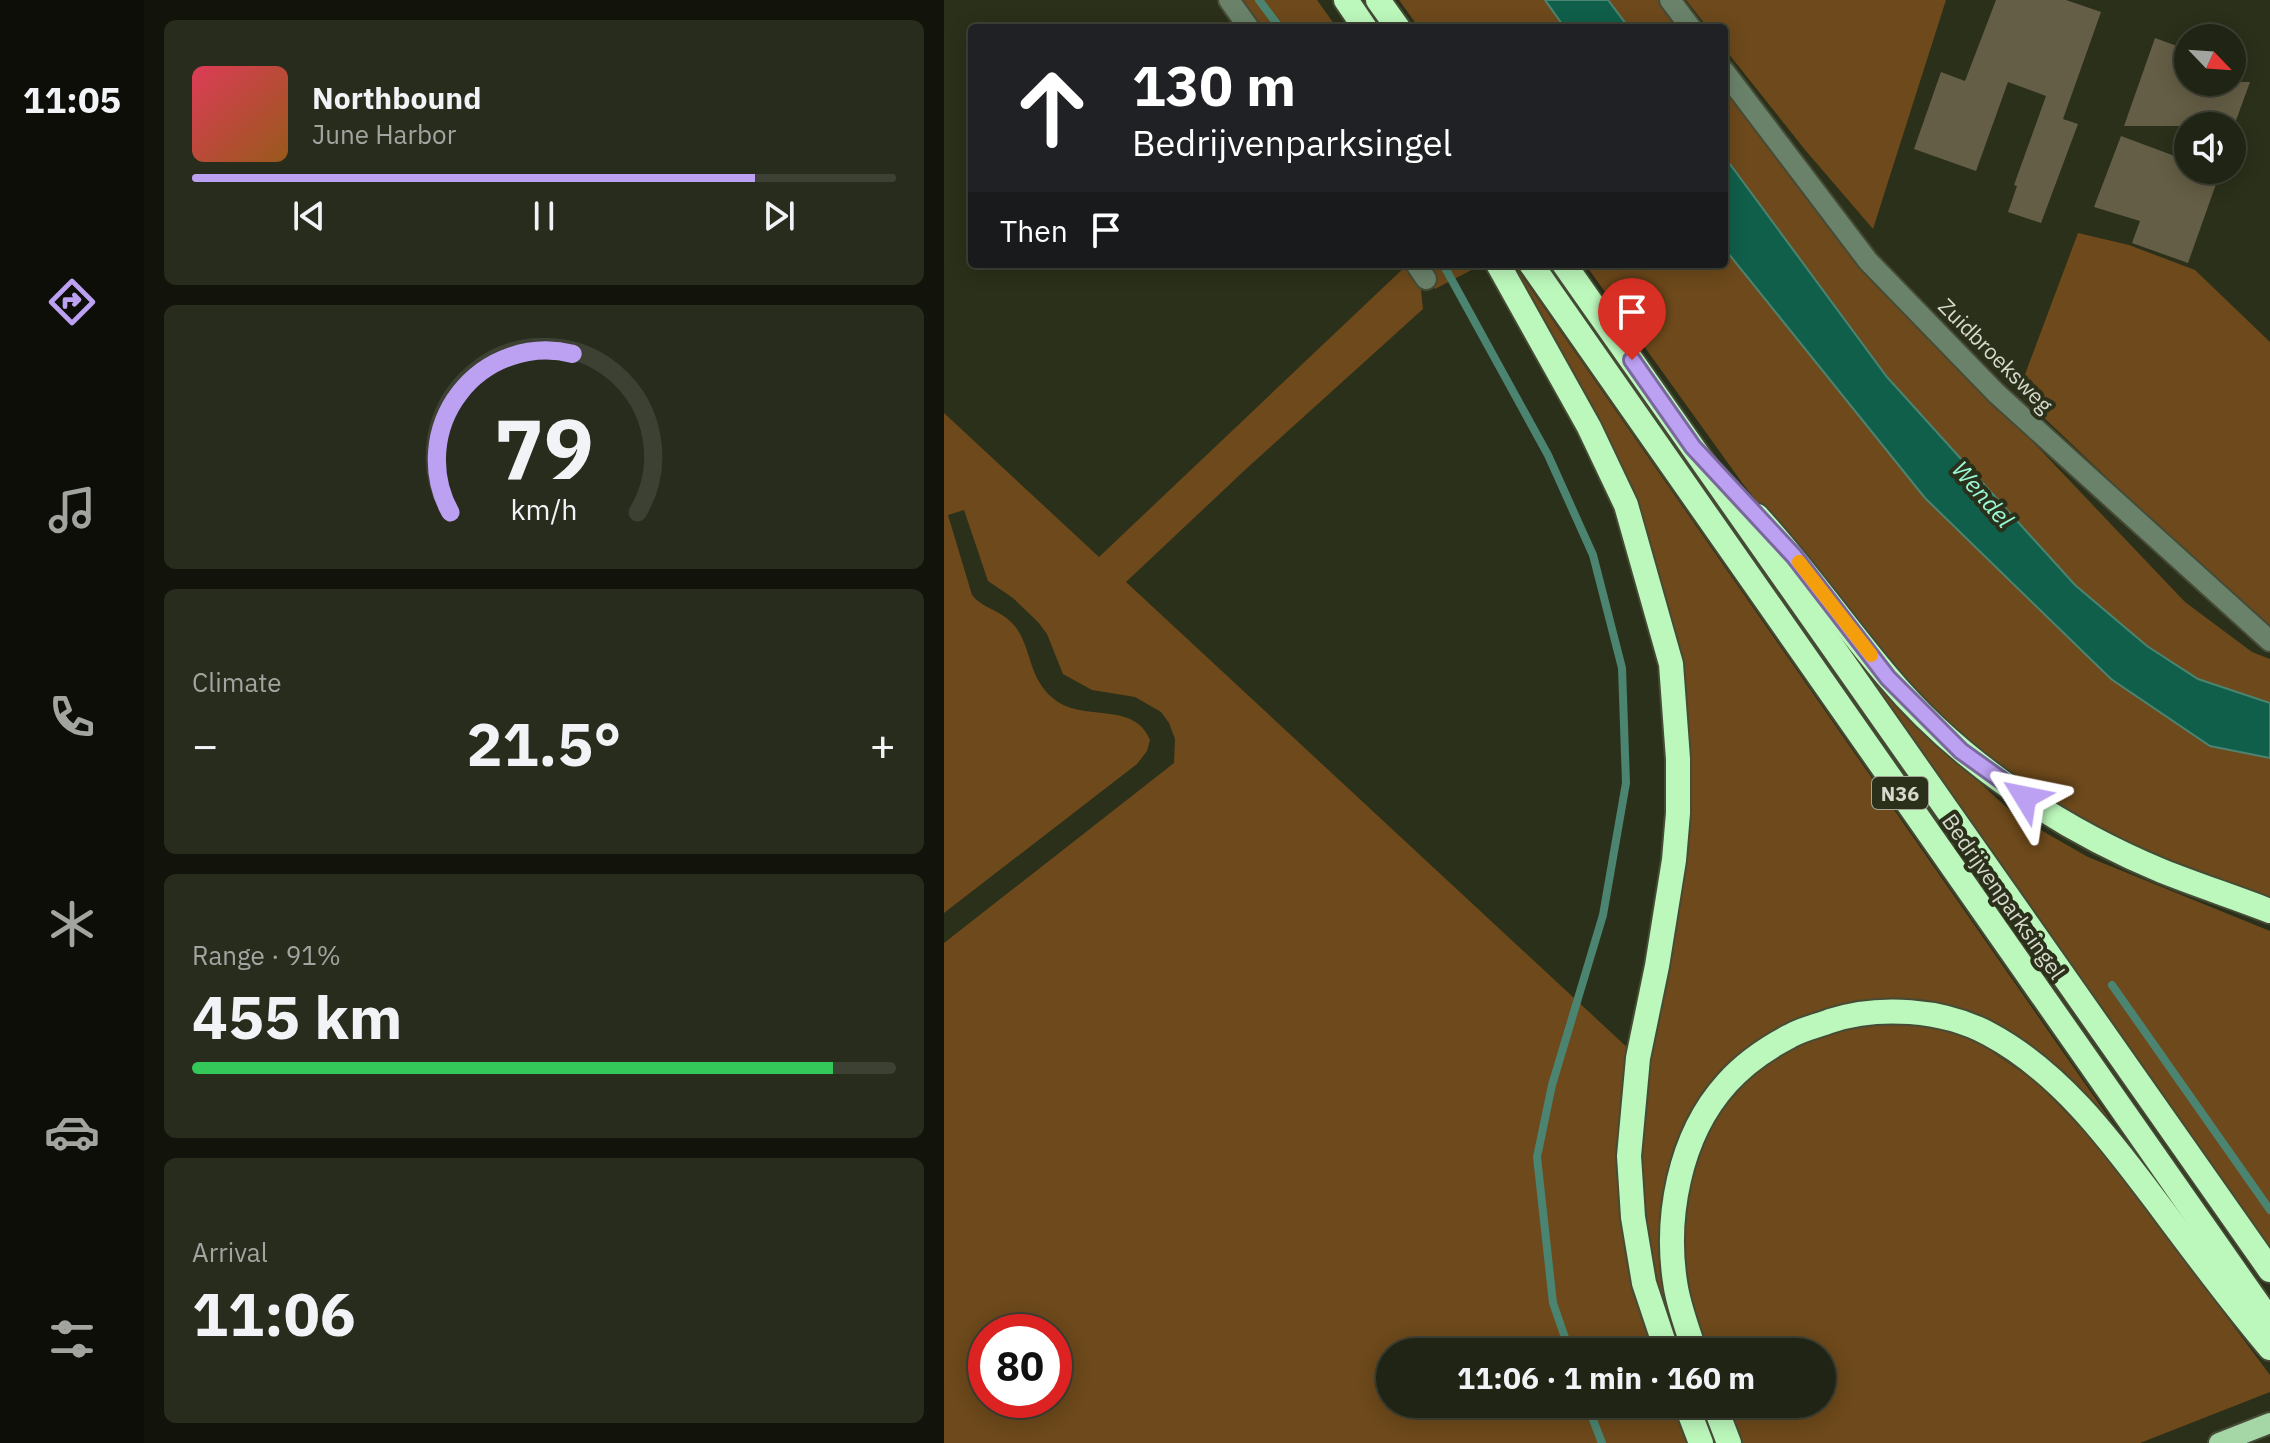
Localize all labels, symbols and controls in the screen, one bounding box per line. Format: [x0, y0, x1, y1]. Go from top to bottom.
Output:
north arrow [2174, 24, 2246, 96]
map controls [2174, 24, 2246, 184]
text: 130 m [1132, 49, 1296, 121]
icon: ahead [1000, 56, 1104, 160]
text: 11:05 [23, 76, 121, 123]
text: Northbound [312, 78, 481, 117]
button: sound [2174, 112, 2246, 184]
text: June Harbor [312, 117, 456, 151]
text: Bedrijvenparksingel [1132, 119, 1452, 166]
icon: previous [287, 194, 331, 238]
icon: pause [522, 194, 566, 238]
icon: next [757, 194, 801, 238]
icon: arrive [1084, 208, 1128, 252]
text: Then [1000, 211, 1068, 250]
icon: directions [44, 274, 100, 330]
pin [1598, 278, 1666, 360]
icon: arrive [1610, 290, 1654, 334]
street label: Zuidbroeksweg [1932, 291, 2060, 419]
text: 79 [494, 393, 594, 501]
water label: Wendel [1945, 454, 2021, 535]
icon: music [44, 482, 100, 538]
text: km/h [510, 491, 578, 528]
text: Climate [192, 665, 282, 699]
icon: phone [44, 689, 100, 745]
text: 21.5° [467, 704, 621, 783]
text: − [192, 716, 218, 773]
text: + [870, 716, 896, 773]
position arrow [1983, 755, 2067, 839]
road number: N36 [1872, 777, 1928, 809]
street label: Bedrijvenparksingel [1936, 808, 2072, 984]
icon: climate [44, 896, 100, 952]
text: Range · 91% [192, 938, 341, 972]
text: 455 km [192, 977, 402, 1056]
icon: car [44, 1104, 100, 1160]
text: Arrival [192, 1235, 268, 1269]
text: 11:06 [192, 1274, 356, 1353]
icon: filters [44, 1311, 100, 1367]
speed limit sign: 80 [968, 1314, 1072, 1418]
text: 11:06 · 1 min · 160 m [1457, 1358, 1755, 1397]

